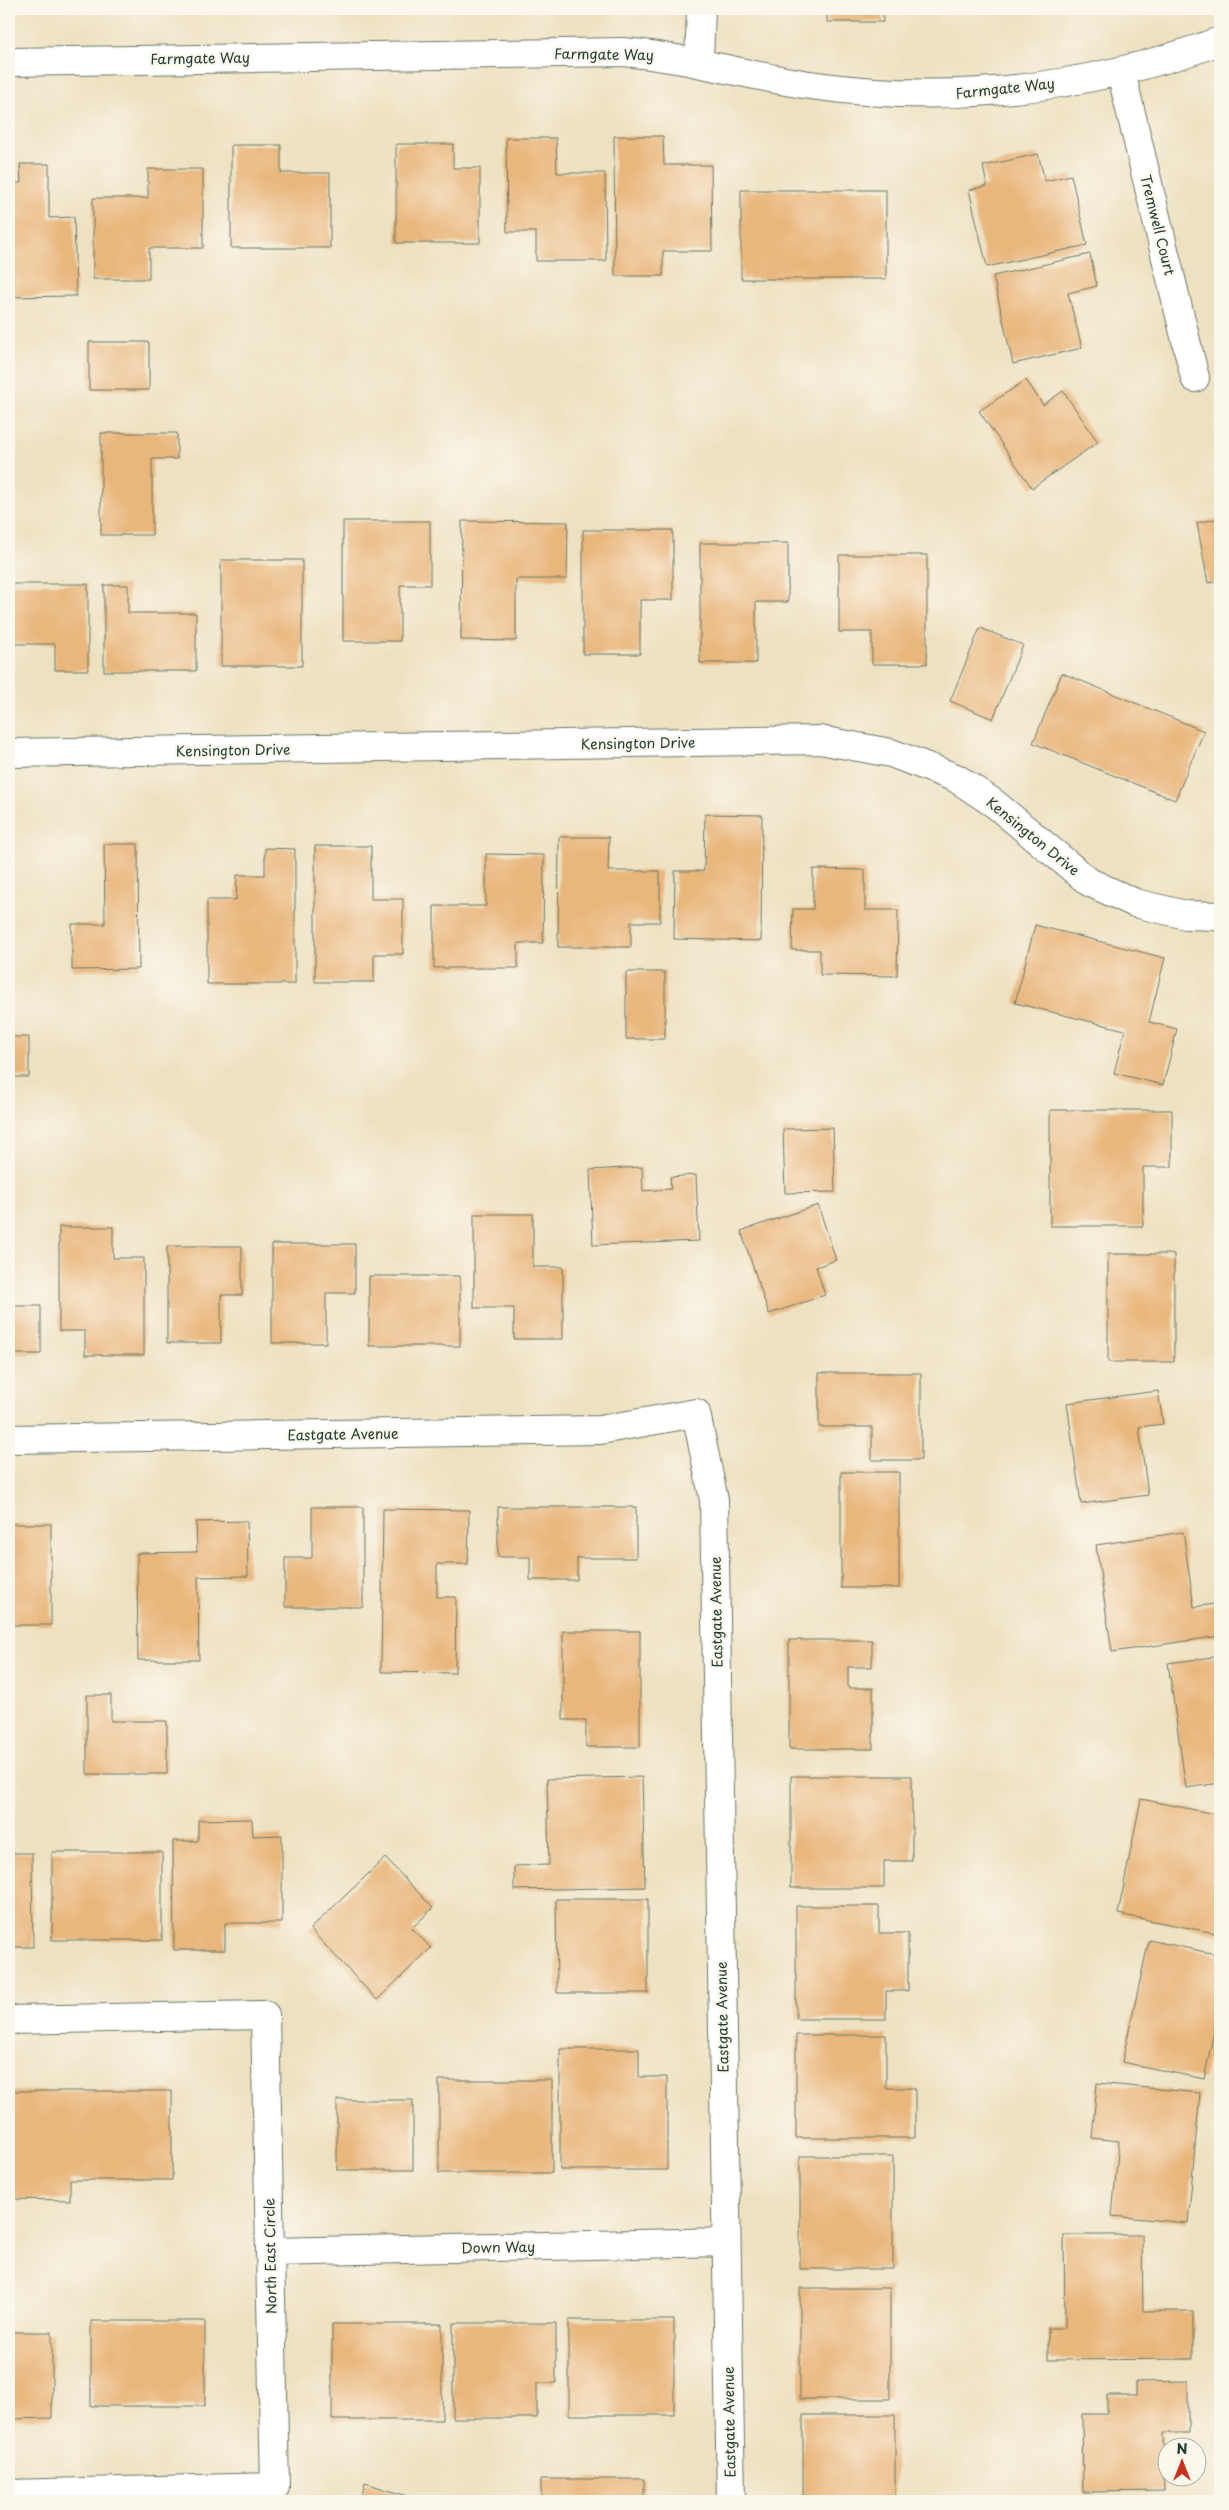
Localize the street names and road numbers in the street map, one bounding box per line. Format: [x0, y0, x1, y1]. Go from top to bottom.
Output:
street label: Farmgate Way [554, 43, 654, 65]
street label: Farmgate Way [150, 47, 250, 69]
street label: Farmgate Way [954, 72, 1056, 104]
street label: Tremwell Court [1135, 172, 1181, 278]
street label: Kensington Drive [580, 731, 696, 755]
street label: Kensington Drive [175, 738, 291, 762]
street label: Kensington Drive [982, 792, 1084, 880]
street label: Eastgate Avenue [287, 1423, 399, 1445]
street label: Eastgate Avenue [705, 1556, 727, 1668]
street label: Eastgate Avenue [711, 1961, 733, 2073]
street label: North East Circle [258, 2198, 282, 2314]
street label: Down Way [461, 2236, 535, 2258]
street label: Eastgate Avenue [718, 2366, 740, 2478]

